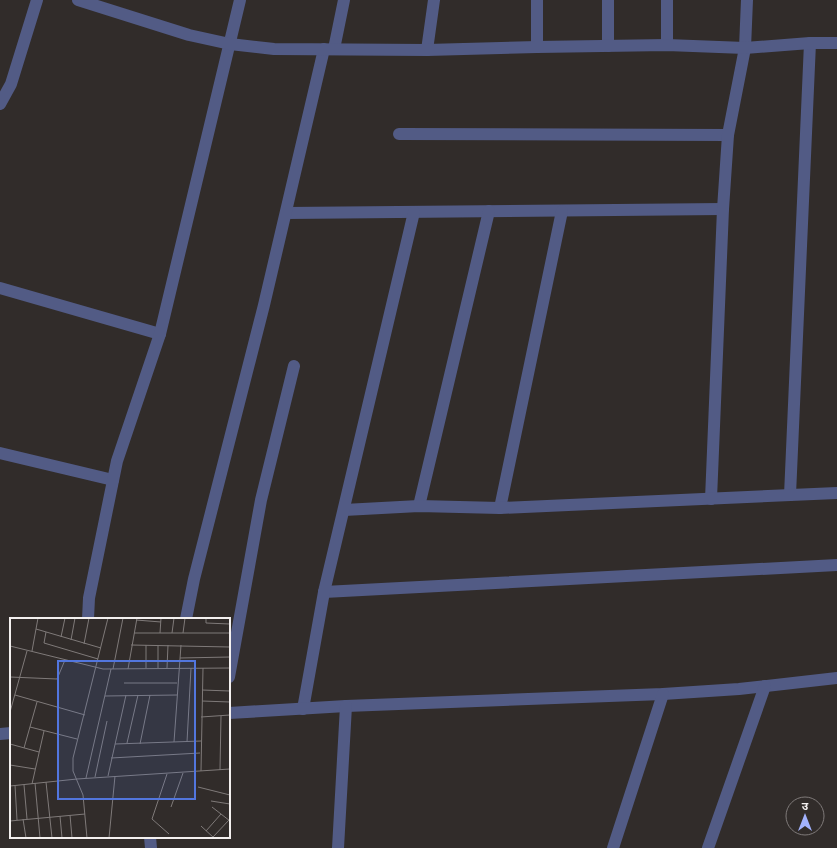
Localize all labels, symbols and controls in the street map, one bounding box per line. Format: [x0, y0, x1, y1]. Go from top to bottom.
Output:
inset map [10, 618, 230, 838]
north arrow [785, 796, 825, 836]
text: उ [802, 800, 809, 813]

